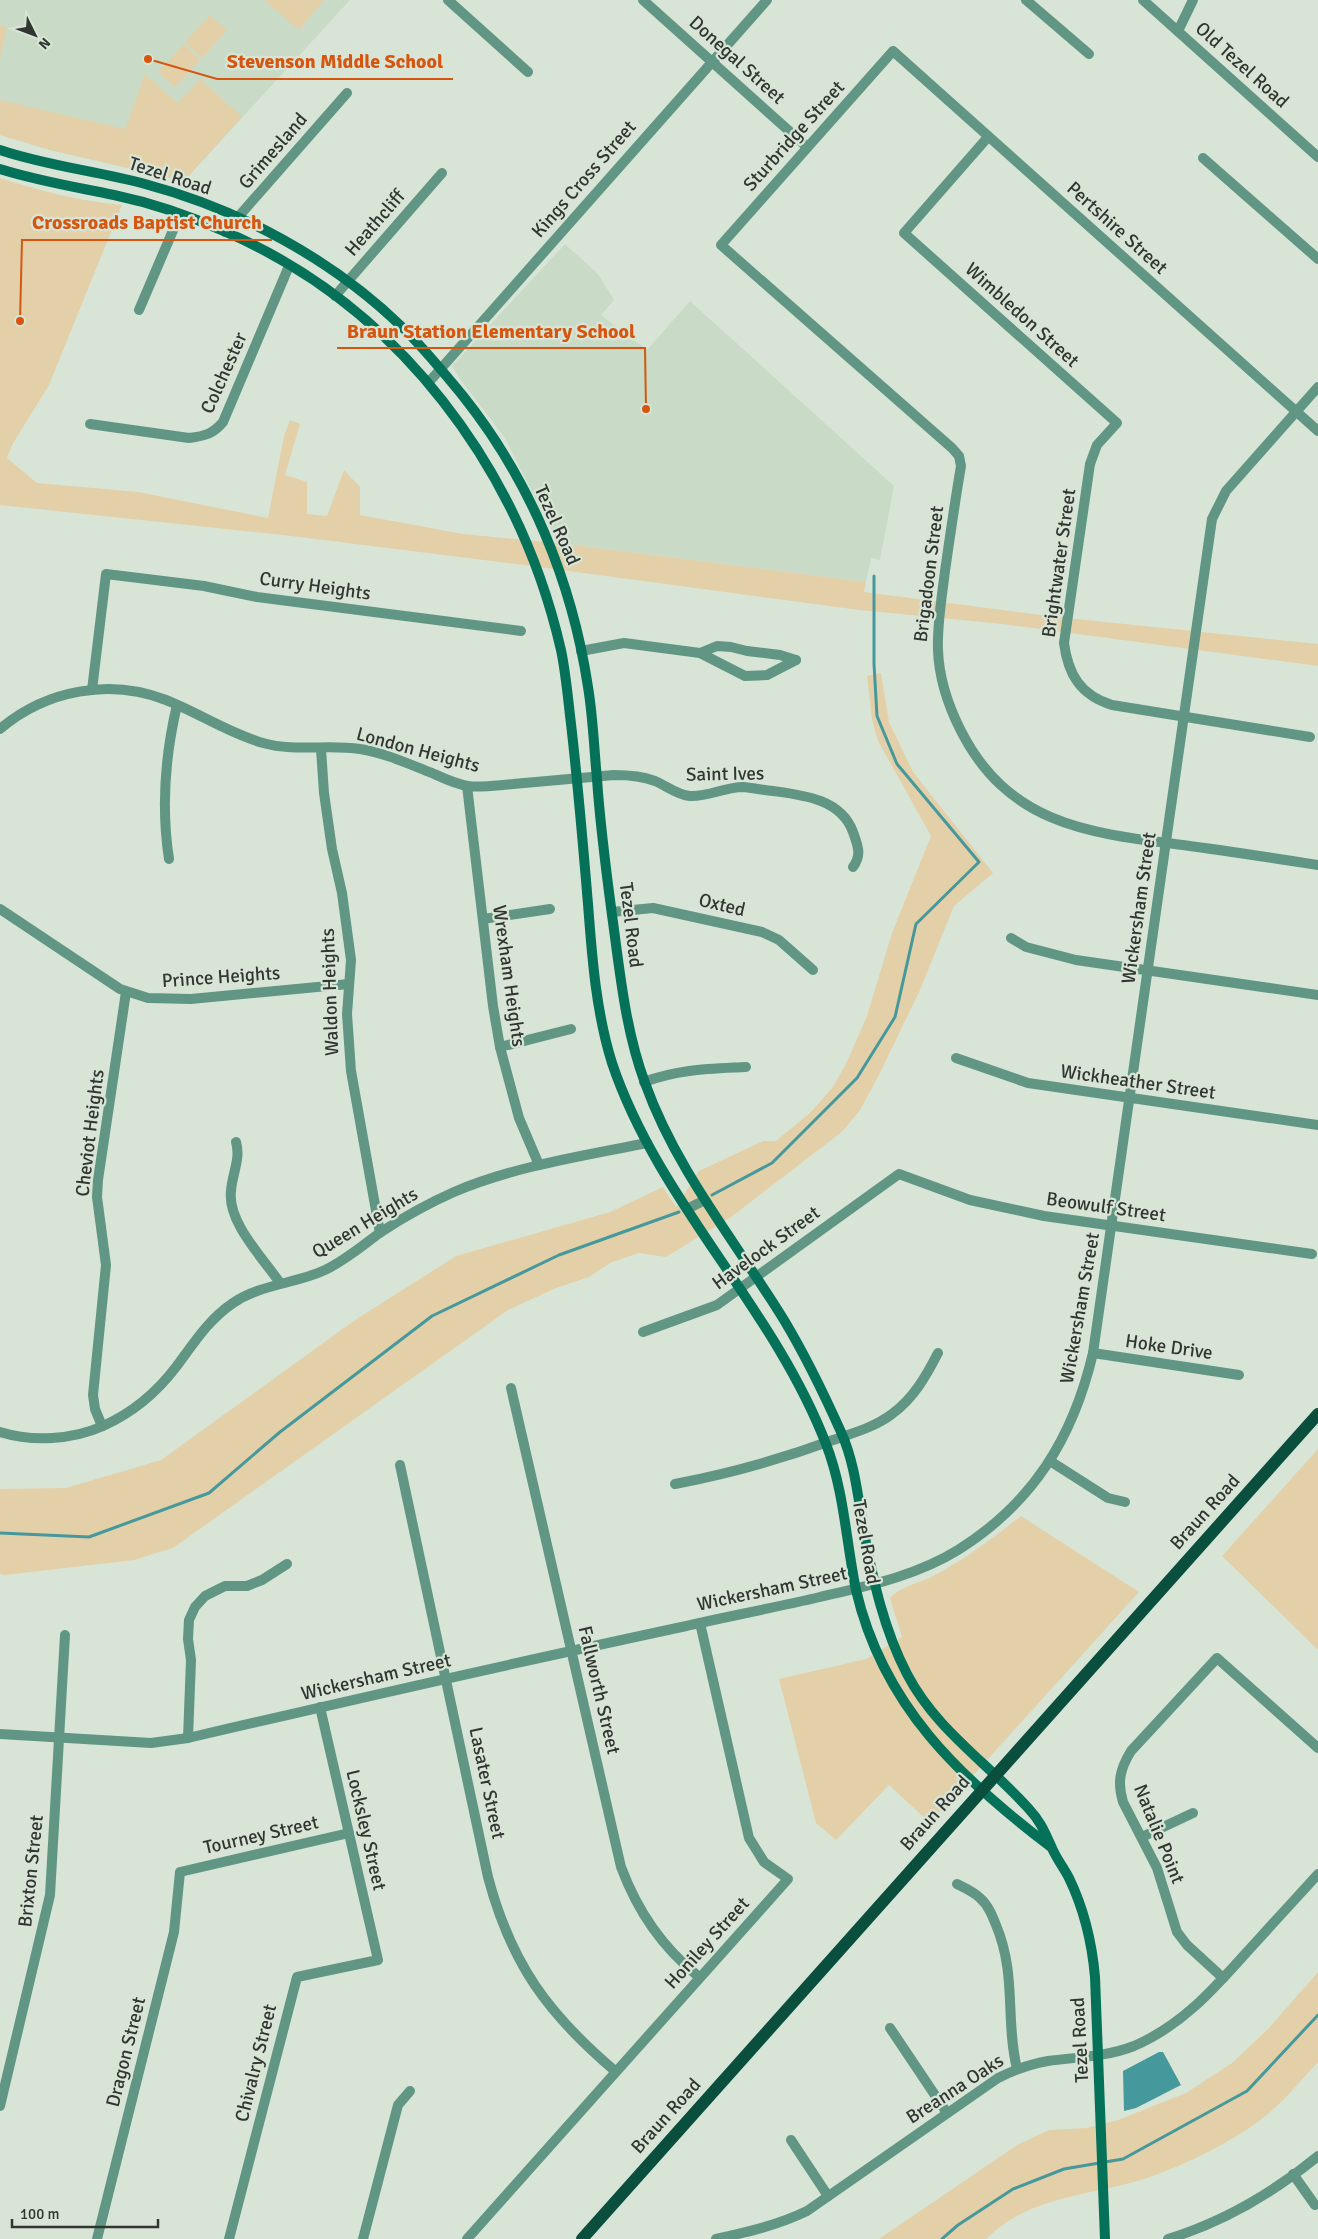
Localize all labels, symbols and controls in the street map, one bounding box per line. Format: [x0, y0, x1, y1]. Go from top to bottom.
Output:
north arrow [10, 10, 60, 60]
street label: Donegal Street [684, 11, 790, 110]
street label: Old Tezel Road [1190, 17, 1294, 113]
text: N [35, 34, 54, 53]
callout: Stevenson Middle School [217, 44, 453, 79]
text: Stevenson Middle School [227, 49, 443, 74]
street label: Sturbridge Street [738, 76, 850, 196]
street label: Grimesland [233, 108, 313, 194]
street label: Kings Cross Street [526, 115, 642, 243]
street label: Tezel Road [126, 151, 214, 201]
street label: Pertshire Street [1062, 176, 1173, 280]
street label: Heathcliff [340, 184, 411, 261]
callout: Crossroads Baptist Church [22, 205, 272, 240]
text: Crossroads Baptist Church [32, 210, 262, 235]
street label: Wimbledon Street [960, 257, 1084, 373]
callout: Braun Station Elementary School [337, 313, 645, 348]
text: Braun Station Elementary School [347, 319, 635, 344]
street label: Colchester [195, 329, 253, 417]
street label: Tezel Road [529, 481, 585, 569]
street label: Brightwater Street [1037, 486, 1081, 639]
street label: Brigadoon Street [909, 504, 949, 644]
street label: Curry Heights [258, 566, 372, 606]
street label: London Heights [354, 722, 482, 778]
street label: Saint Ives [686, 761, 764, 787]
street label: Wickersham Street [1116, 830, 1162, 985]
street label: Tezel Road [614, 881, 648, 969]
street label: Oxted [696, 888, 748, 922]
street label: Wrexham Heights [487, 904, 531, 1048]
street label: Waldon Heights [316, 928, 344, 1056]
street label: Prince Heights [161, 961, 281, 993]
street label: Wickheather Street [1059, 1059, 1217, 1105]
street label: Cheviot Heights [70, 1068, 110, 1198]
street label: Queen Heights [308, 1182, 422, 1264]
street label: Beowulf Street [1045, 1187, 1168, 1227]
street label: Havelock Street [707, 1201, 825, 1295]
street label: Wickersham Street [1055, 1230, 1105, 1385]
street label: Hoke Drive [1124, 1329, 1214, 1365]
street label: Braun Road [1165, 1469, 1245, 1555]
street label: Tezel Road [847, 1498, 885, 1586]
street label: Wickersham Street [695, 1561, 850, 1617]
street label: Fallworth Street [573, 1623, 626, 1757]
street label: Wickersham Street [299, 1648, 454, 1706]
street label: Lasater Street [463, 1725, 511, 1841]
street label: Locksley Street [340, 1767, 392, 1893]
street label: Braun Road [895, 1770, 975, 1856]
street label: Natalie Point [1128, 1781, 1190, 1888]
street label: Tourney Street [201, 1810, 321, 1860]
street label: Brixton Street [13, 1813, 49, 1928]
street label: Honiley Street [659, 1892, 755, 1994]
street label: Dragon Street [101, 1994, 151, 2110]
street label: Tezel Road [1066, 1997, 1094, 2083]
street label: Chivalry Street [230, 2001, 282, 2124]
street label: Breanna Oaks [902, 2049, 1008, 2129]
street label: Braun Road [626, 2073, 706, 2159]
scale bar [12, 2196, 159, 2228]
text: 100 m [20, 2205, 60, 2223]

